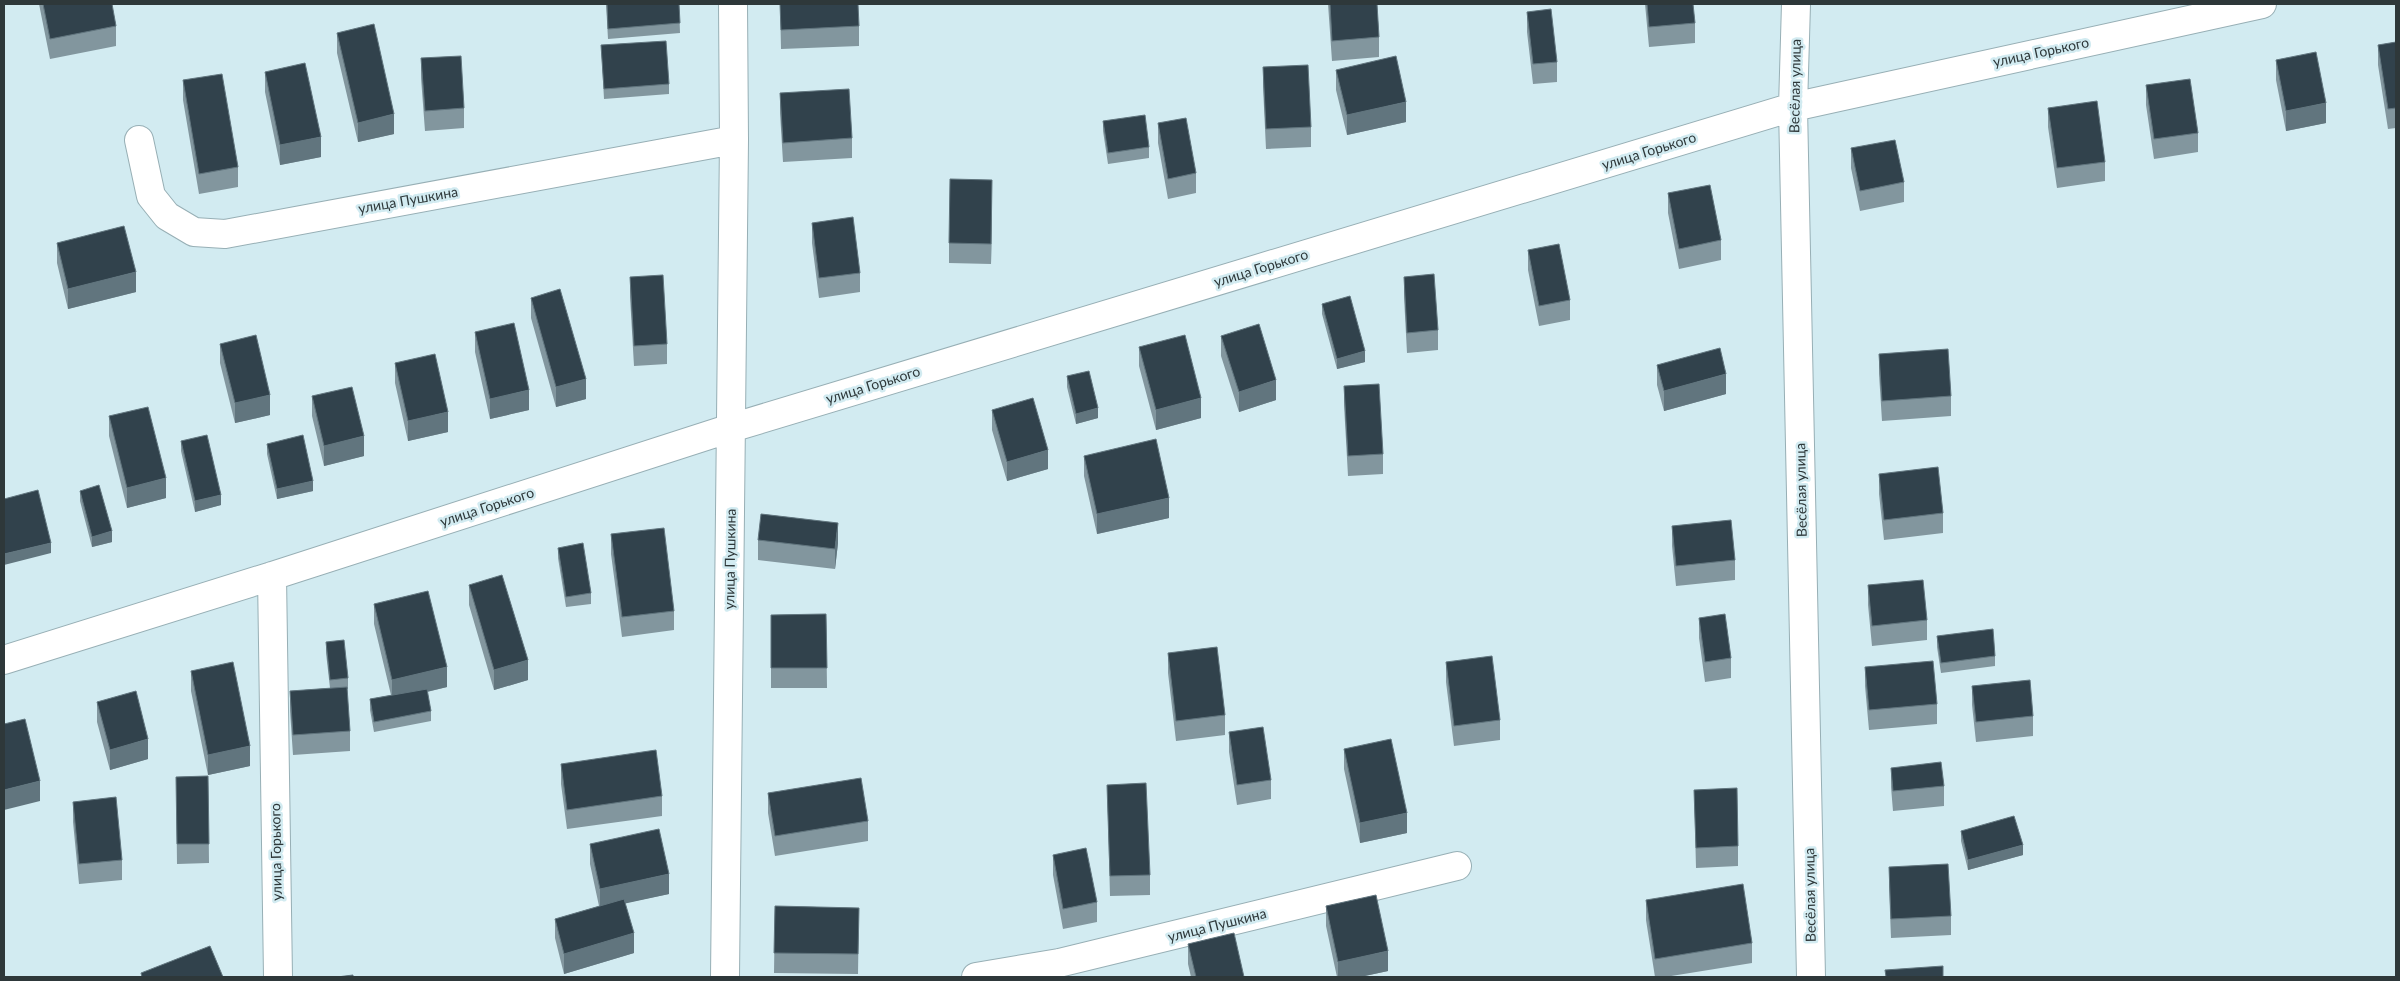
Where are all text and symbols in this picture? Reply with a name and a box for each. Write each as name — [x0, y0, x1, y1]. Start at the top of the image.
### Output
street label: улица Горького — [1991, 33, 2091, 70]
street label: Весёлая улица — [1785, 39, 1804, 133]
street label: улица Горького — [1600, 128, 1698, 173]
street label: улица Пушкина — [357, 182, 459, 217]
street label: улица Горького — [1212, 245, 1310, 290]
street label: улица Горького — [824, 362, 922, 407]
street label: Весёлая улица — [1791, 443, 1810, 537]
street label: улица Горького — [438, 483, 536, 530]
street label: улица Пушкина — [720, 508, 739, 610]
street label: улица Горького — [266, 803, 285, 901]
street label: Весёлая улица — [1800, 848, 1819, 942]
street label: улица Пушкина — [1166, 904, 1268, 945]

